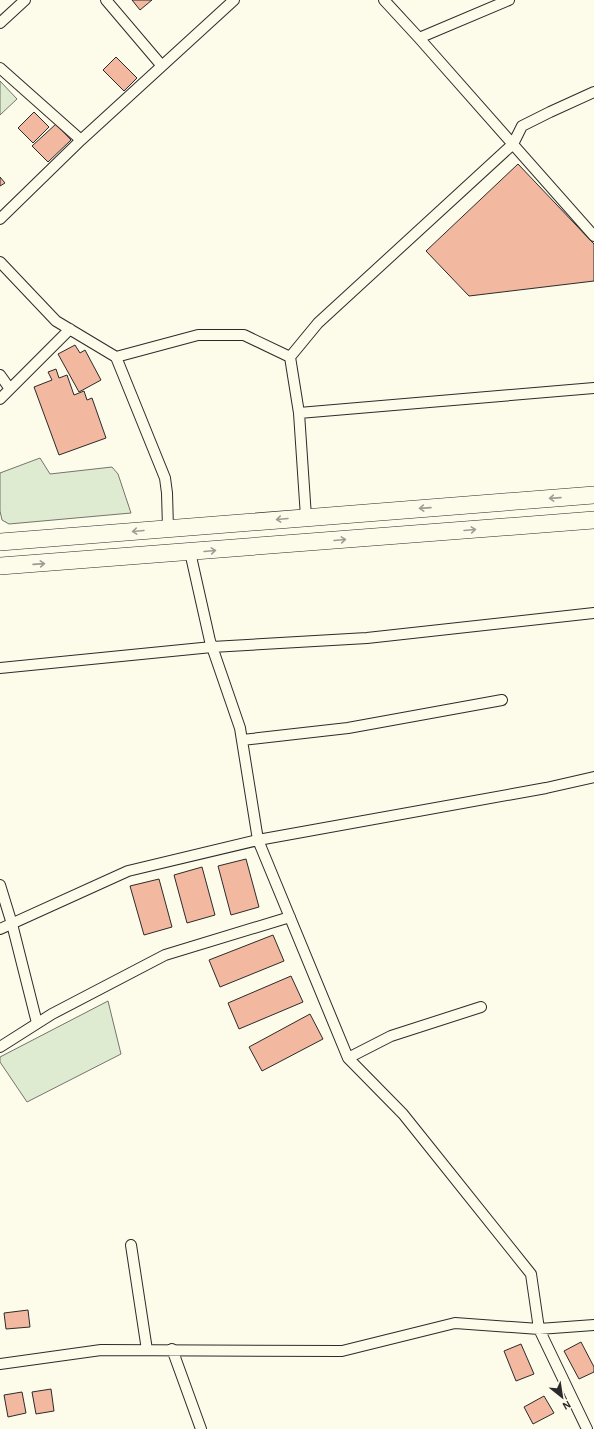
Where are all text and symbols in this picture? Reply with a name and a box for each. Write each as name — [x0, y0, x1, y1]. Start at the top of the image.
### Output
one-way arrow — [549, 494, 562, 501]
one-way arrow — [419, 504, 432, 511]
one-way arrow — [276, 515, 289, 523]
one-way arrow — [132, 527, 145, 534]
one-way arrow — [463, 527, 476, 534]
one-way arrow — [333, 537, 346, 544]
one-way arrow — [203, 547, 216, 554]
one-way arrow — [32, 560, 45, 567]
north arrow — [542, 1377, 582, 1417]
text: N — [561, 1399, 573, 1412]

